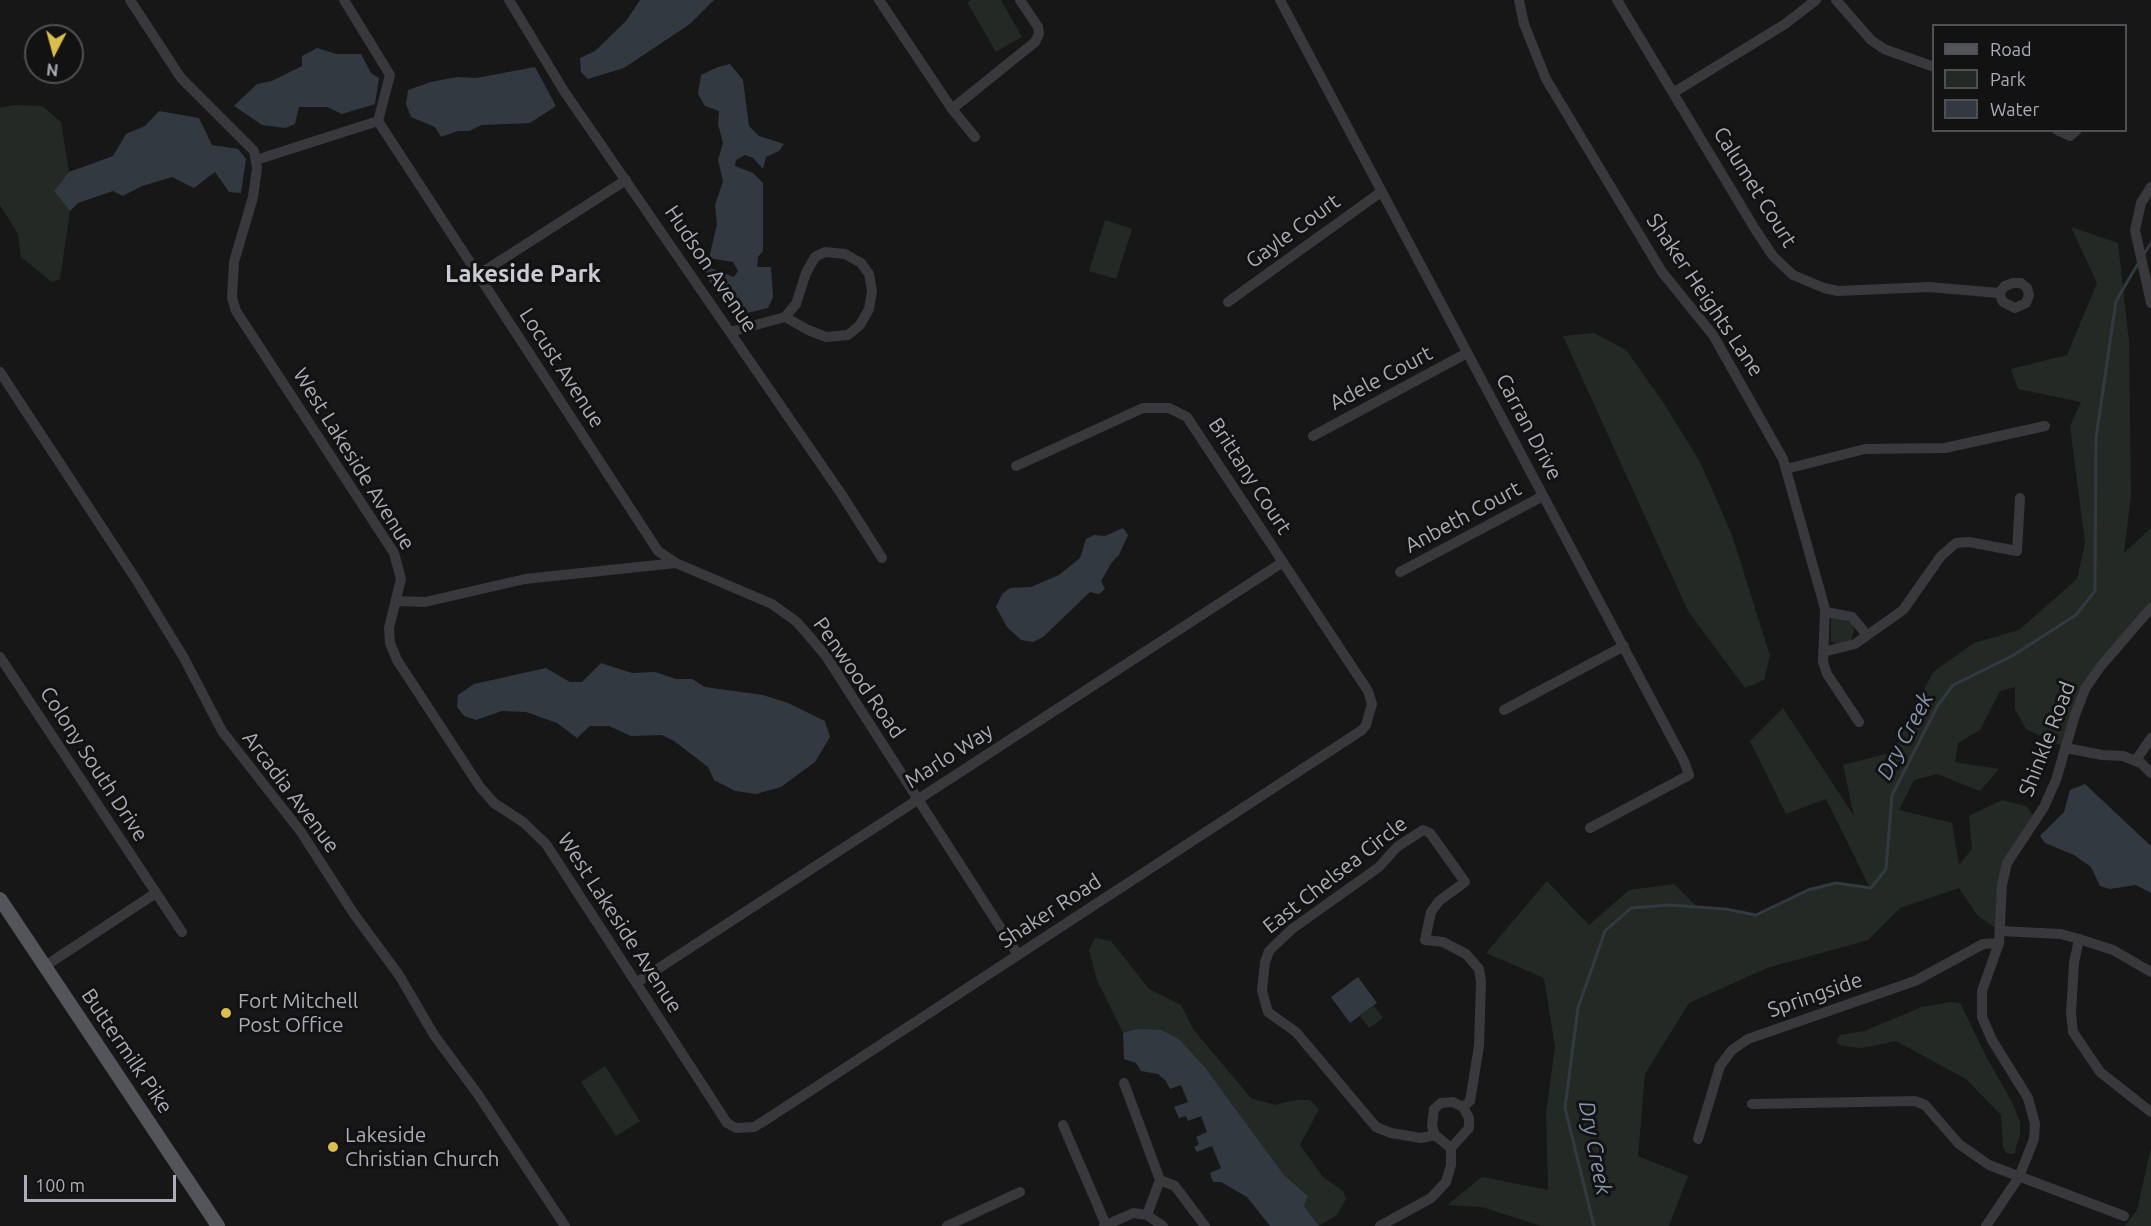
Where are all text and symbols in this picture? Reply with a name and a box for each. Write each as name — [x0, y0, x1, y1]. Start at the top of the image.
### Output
north arrow — [24, 24, 84, 84]
legend — [1932, 24, 2127, 132]
text: Road — [1990, 39, 2032, 59]
text: N — [45, 60, 59, 79]
text: Park — [1990, 69, 2026, 89]
text: Water — [1990, 99, 2039, 119]
street label: Calumet Court — [1708, 122, 1802, 252]
street label: Gayle Court — [1241, 188, 1345, 274]
street label: Hudson Avenue — [659, 201, 763, 337]
street label: Shaker Heights Lane — [1641, 209, 1769, 381]
district label: Lakeside Park — [445, 260, 601, 288]
street label: Locust Avenue — [514, 303, 610, 433]
street label: Adele Court — [1325, 340, 1437, 416]
street label: West Lakeside Avenue — [288, 363, 420, 555]
street label: Carran Drive — [1490, 370, 1568, 484]
street label: Brittany Court — [1203, 413, 1297, 539]
street label: Anbeth Court — [1401, 476, 1525, 558]
street label: Penwood Road — [808, 613, 910, 743]
street label: Shinkle Road — [2014, 678, 2080, 800]
street label: Colony South Drive — [35, 682, 153, 846]
water label: Dry Creek — [1871, 688, 1939, 784]
street label: Marlo Way — [900, 718, 998, 794]
street label: Arcadia Avenue — [237, 726, 345, 858]
street label: East Chelsea Circle — [1258, 811, 1412, 939]
street label: West Lakeside Avenue — [552, 828, 688, 1018]
street label: Shaker Road — [994, 869, 1106, 953]
street label: Springside — [1764, 967, 1866, 1023]
street label: Buttermilk Pike — [76, 984, 178, 1118]
place label: Fort Mitchell Post Office — [238, 988, 358, 1038]
marker: Fort Mitchell Post Office — [219, 1006, 233, 1020]
water label: Dry Creek — [1573, 1099, 1617, 1197]
place label: Lakeside Christian Church — [345, 1122, 500, 1172]
marker: Lakeside Christian Church — [326, 1140, 340, 1154]
scale bar — [27, 1163, 178, 1201]
text: 100 m — [35, 1175, 85, 1195]

